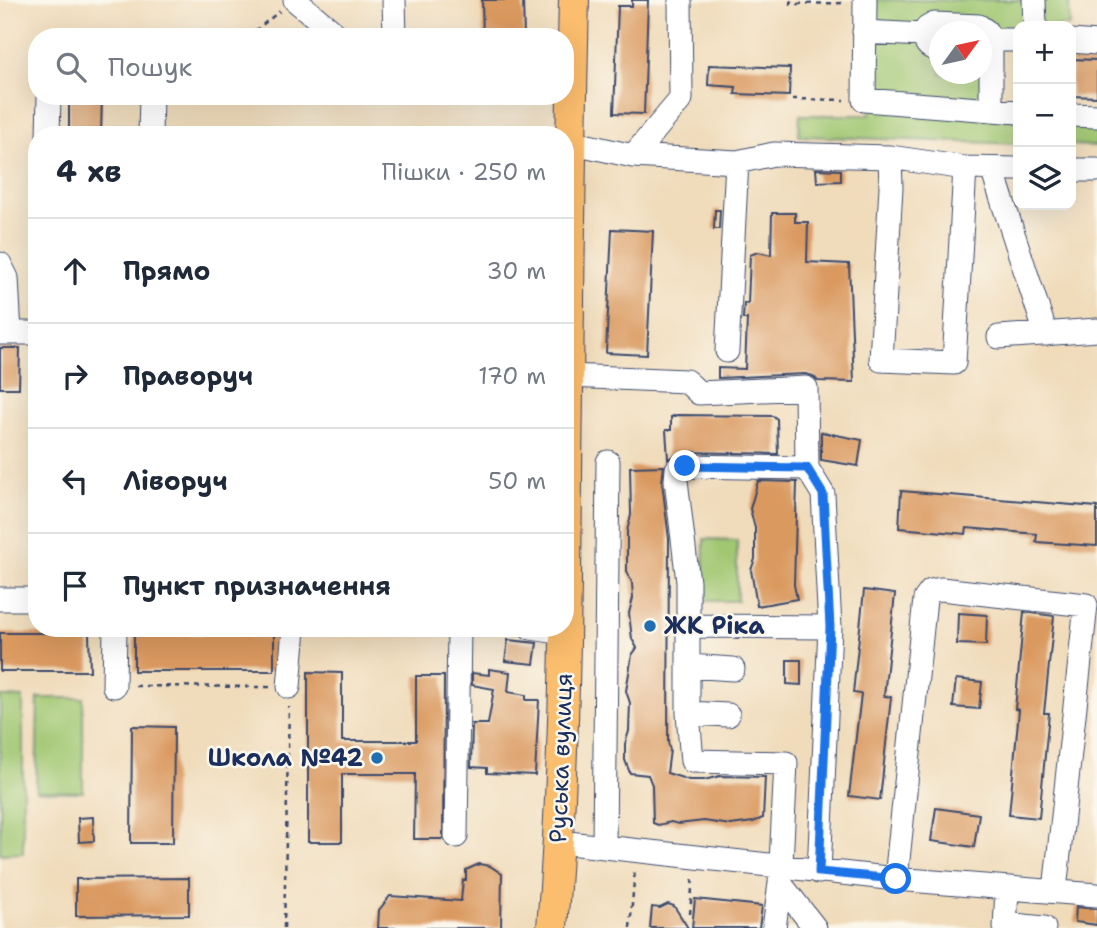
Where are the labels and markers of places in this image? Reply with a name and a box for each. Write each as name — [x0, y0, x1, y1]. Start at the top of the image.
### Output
place label: ЖК Ріка — [664, 610, 765, 642]
marker: ЖК Ріка — [642, 618, 658, 634]
place label: Школа №42 — [208, 742, 363, 774]
marker: Школа №42 — [369, 750, 385, 766]

